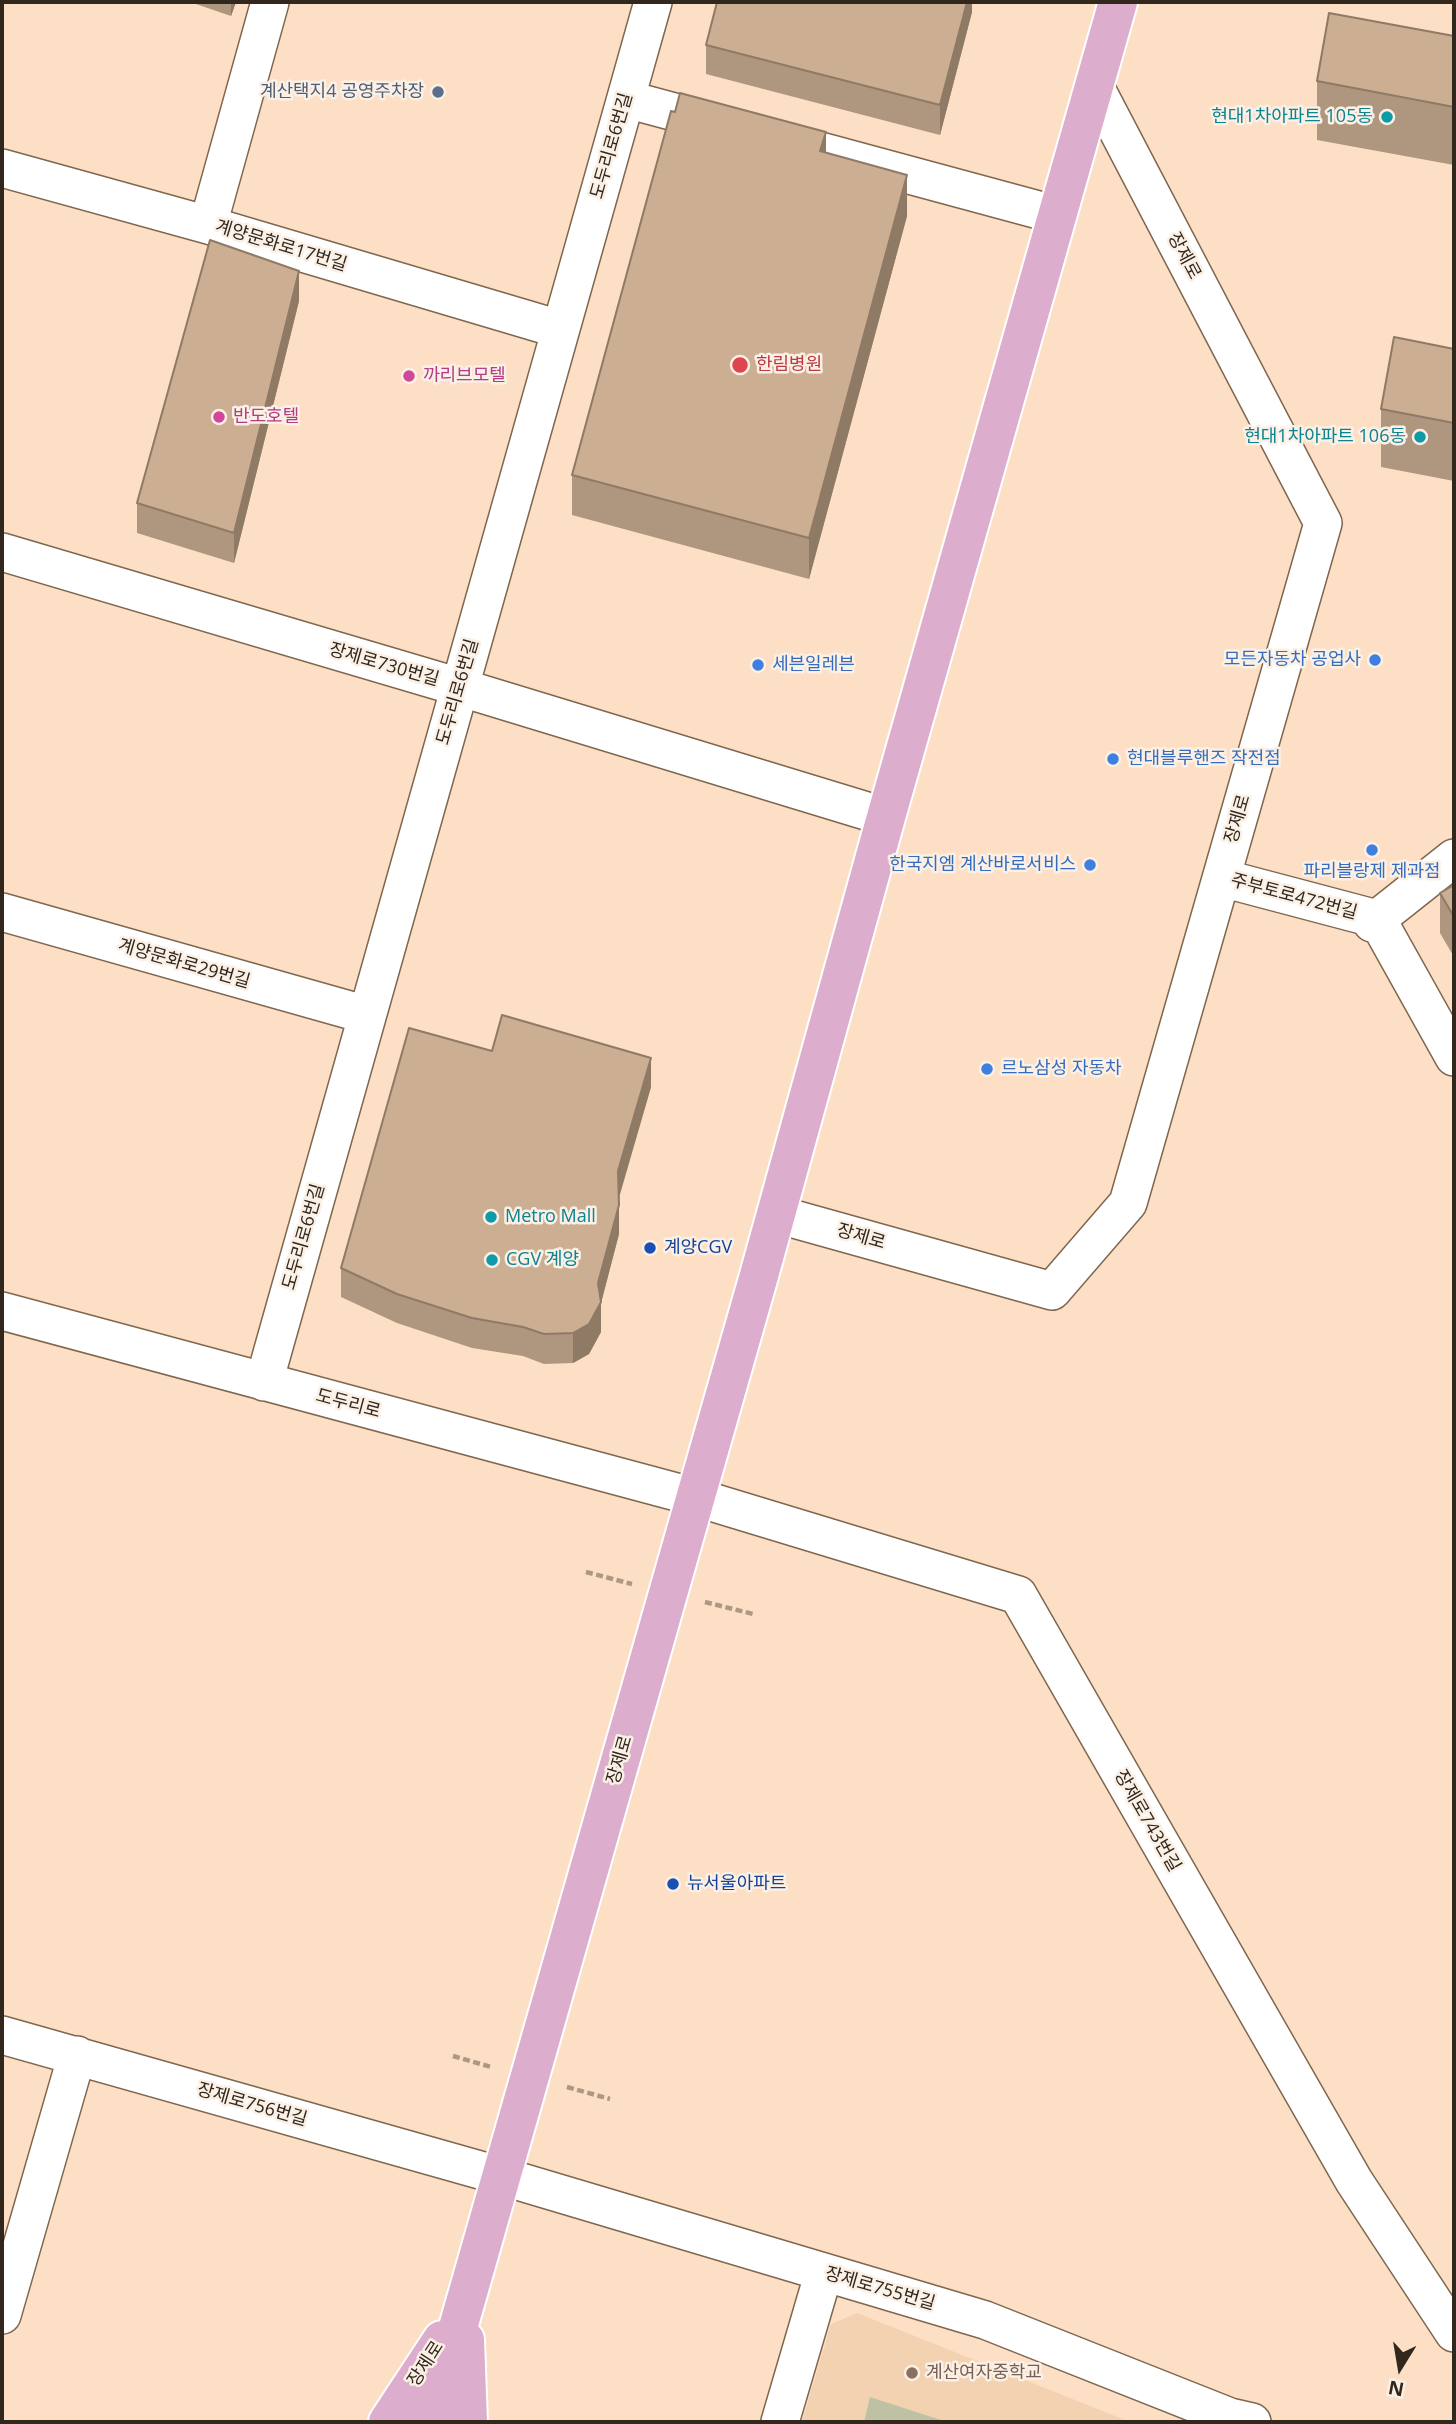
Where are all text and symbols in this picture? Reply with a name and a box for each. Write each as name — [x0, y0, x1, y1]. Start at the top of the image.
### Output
place label: 계산택지4 공영주차장 — [260, 81, 424, 103]
marker: 계산택지4 공영주차장 — [430, 84, 446, 100]
street label: 도두리로6번길 — [587, 90, 637, 202]
place label: 현대1차아파트 105동 — [1211, 106, 1373, 128]
marker: 현대1차아파트 105동 — [1379, 109, 1395, 125]
street label: 계양문화로17번길 — [213, 216, 349, 276]
street label: 장제로 — [1163, 229, 1205, 283]
place label: 한림병원 — [756, 354, 822, 376]
marker: 한림병원 — [730, 355, 750, 375]
place label: 까리브모텔 — [423, 365, 506, 387]
marker: 까리브모텔 — [401, 368, 417, 384]
place label: 반도호텔 — [233, 406, 299, 428]
marker: 반도호텔 — [211, 409, 227, 425]
place label: 현대1차아파트 106동 — [1244, 426, 1406, 448]
marker: 현대1차아파트 106동 — [1412, 429, 1428, 445]
street label: 도두리로6번길 — [433, 636, 483, 748]
street label: 장제로730번길 — [326, 639, 442, 691]
place label: 모든자동차 공업사 — [1224, 649, 1361, 671]
marker: 모든자동차 공업사 — [1367, 652, 1383, 668]
place label: 세븐일레븐 — [772, 654, 855, 676]
marker: 세븐일레븐 — [750, 657, 766, 673]
place label: 현대블루핸즈 작전점 — [1127, 748, 1281, 770]
marker: 현대블루핸즈 작전점 — [1105, 751, 1121, 767]
street label: 장제로 — [1221, 792, 1255, 846]
marker: 파리블랑제 제과점 — [1364, 842, 1380, 858]
place label: 한국지엠 계산바로서비스 — [889, 854, 1076, 876]
marker: 한국지엠 계산바로서비스 — [1082, 857, 1098, 873]
place label: 파리블랑제 제과점 — [1303, 861, 1441, 883]
street label: 주부토로472번길 — [1228, 870, 1360, 924]
street label: 계양문화로29번길 — [115, 935, 253, 993]
place label: 르노삼성 자동차 — [1001, 1058, 1122, 1080]
marker: 르노삼성 자동차 — [979, 1061, 995, 1077]
street label: 도두리로6번길 — [279, 1181, 329, 1293]
place label: Metro Mall — [505, 1206, 596, 1228]
marker: Metro Mall — [483, 1209, 499, 1225]
street label: 장제로 — [834, 1220, 888, 1254]
place label: 계양CGV — [664, 1237, 732, 1259]
marker: 계양CGV — [642, 1240, 658, 1256]
place label: CGV 계양 — [506, 1249, 579, 1271]
marker: CGV 계양 — [484, 1252, 500, 1268]
street label: 도두리로 — [313, 1385, 383, 1423]
street label: 장제로 — [603, 1733, 637, 1787]
street label: 장제로743번길 — [1109, 1766, 1185, 1876]
place label: 뉴서울아파트 — [687, 1873, 786, 1895]
marker: 뉴서울아파트 — [665, 1876, 681, 1892]
street label: 장제로756번길 — [194, 2079, 310, 2131]
street label: 장제로755번길 — [822, 2263, 938, 2315]
north arrow — [1365, 2333, 1435, 2403]
street label: 장제로 — [403, 2337, 449, 2391]
place label: 계산여자중학교 — [926, 2362, 1042, 2384]
marker: 계산여자중학교 — [904, 2365, 920, 2381]
text: N — [1386, 2374, 1406, 2403]

